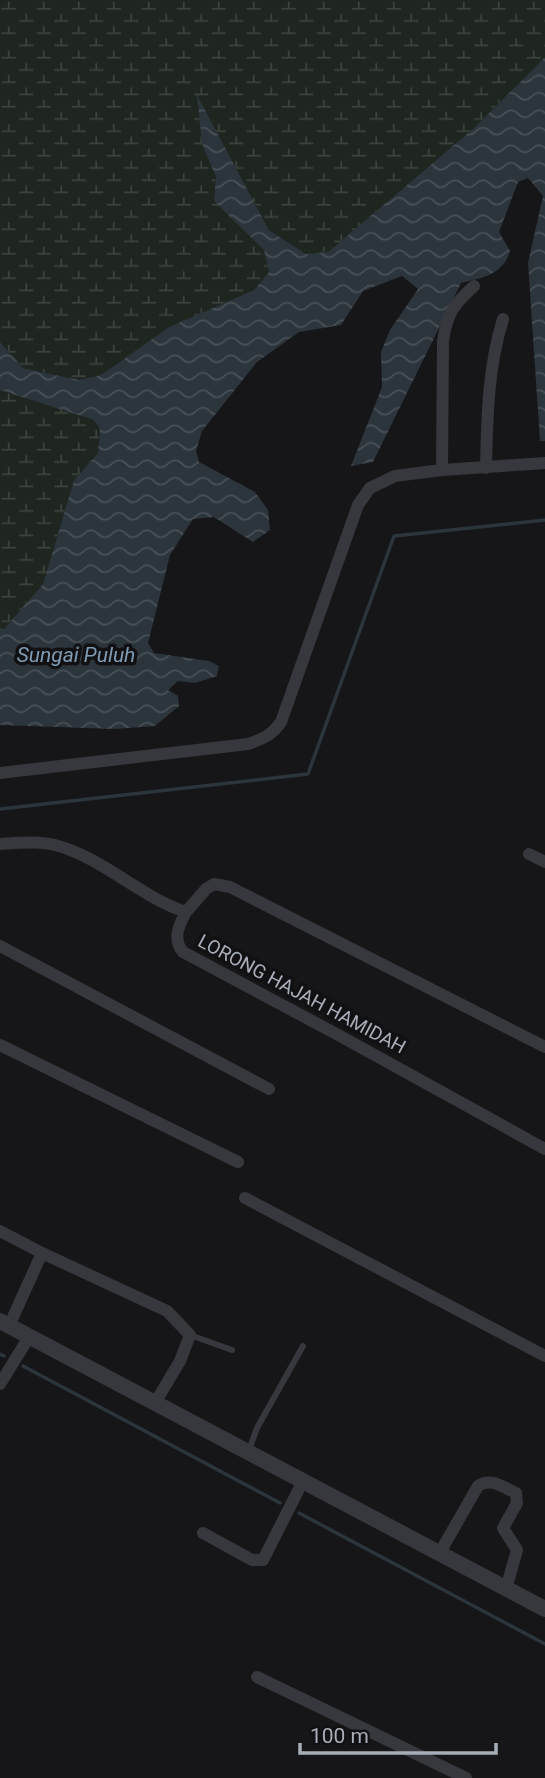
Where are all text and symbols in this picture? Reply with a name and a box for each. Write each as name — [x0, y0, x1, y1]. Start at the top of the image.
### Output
water label: Sungai Puluh — [17, 643, 135, 667]
street label: LORONG HAJAH HAMIDAH — [194, 929, 410, 1059]
scale bar — [300, 1712, 496, 1756]
text: 100 m — [310, 1724, 369, 1748]

